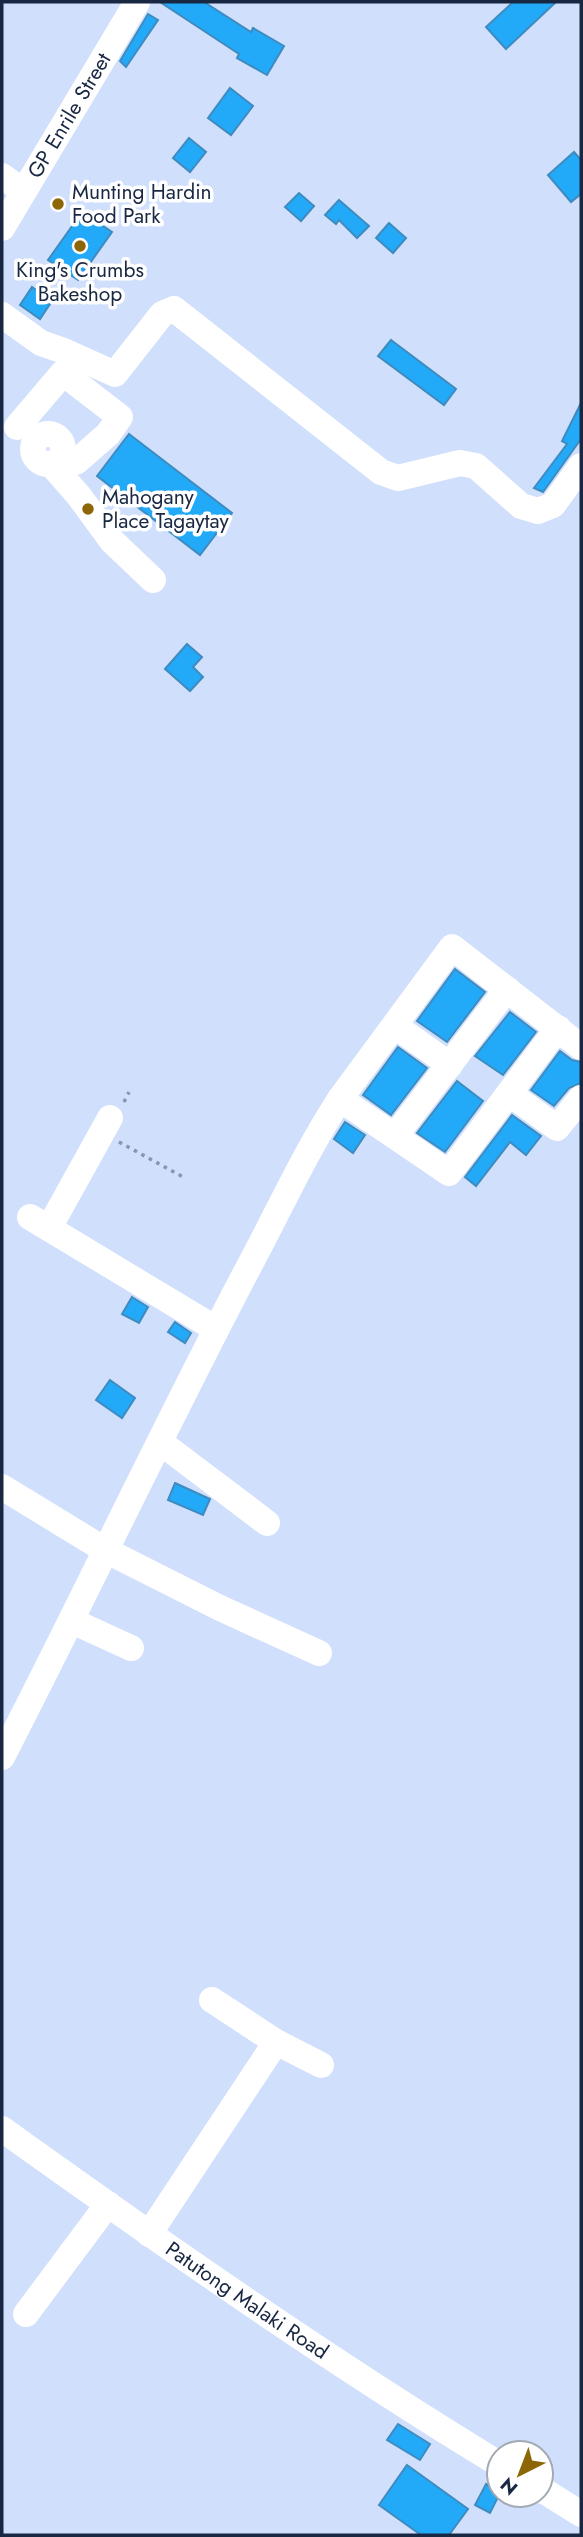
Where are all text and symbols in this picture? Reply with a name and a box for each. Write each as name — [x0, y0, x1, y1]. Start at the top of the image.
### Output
street label: GP Enrile Street — [20, 47, 118, 184]
place label: Munting Hardin Food Park — [72, 177, 212, 231]
marker: Munting Hardin Food Park — [50, 196, 66, 212]
marker: King's Crumbs Bakeshop — [72, 238, 88, 254]
place label: King's Crumbs Bakeshop — [16, 255, 144, 309]
place label: Mahogany Place Tagaytay — [102, 482, 230, 536]
marker: Mahogany Place Tagaytay — [80, 501, 96, 517]
street label: Patutong Malaki Road — [159, 2234, 334, 2367]
north arrow — [485, 2439, 555, 2509]
text: N — [494, 2471, 524, 2501]

